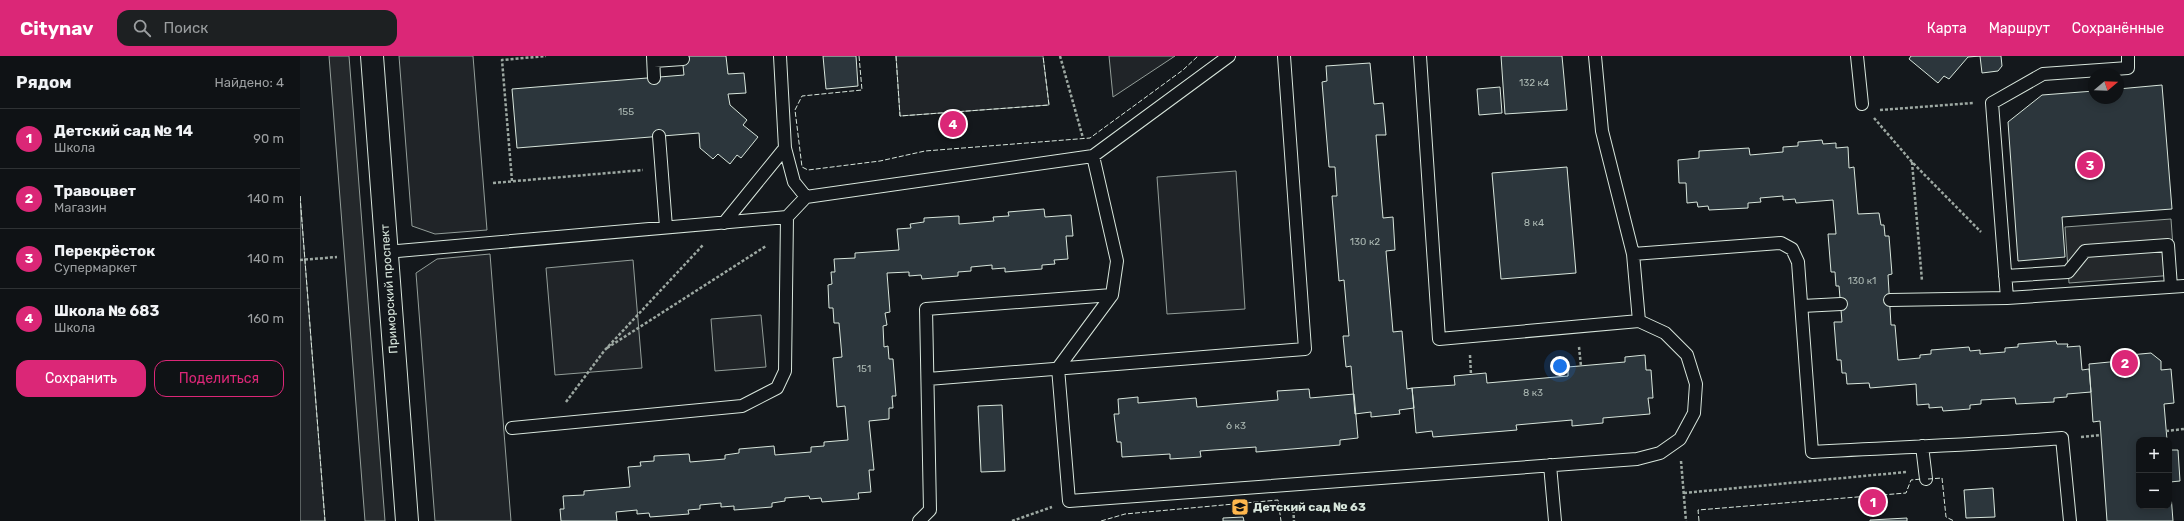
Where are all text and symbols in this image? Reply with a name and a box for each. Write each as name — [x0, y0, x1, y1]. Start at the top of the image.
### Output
search box — [117, 10, 397, 46]
text: Citynav — [20, 17, 93, 40]
icon: search — [131, 17, 153, 39]
text: Поиск — [163, 19, 208, 37]
text: Карта — [1927, 20, 1967, 37]
text: Маршрут — [1989, 20, 2050, 37]
text: Сохранённые — [2072, 20, 2164, 37]
north arrow — [2088, 68, 2124, 104]
text: Рядом — [16, 72, 72, 92]
text: Найдено: 4 — [215, 75, 284, 90]
house number: 132 к4 — [1519, 77, 1549, 89]
house number: 155 — [618, 106, 634, 118]
pin: 4 — [940, 109, 966, 139]
text: Детский сад № 14 — [54, 122, 193, 140]
text: 1 — [26, 131, 32, 146]
text: 90 m — [253, 131, 284, 146]
text: Школа — [54, 140, 95, 155]
pin: 3 — [2077, 150, 2103, 180]
text: Травоцвет — [54, 182, 136, 200]
text: 2 — [25, 191, 33, 206]
text: 140 m — [247, 191, 284, 206]
text: Магазин — [54, 200, 107, 215]
house number: 8 к4 — [1524, 217, 1544, 229]
street label: Приморский проспект — [377, 224, 401, 354]
house number: 130 к2 — [1350, 236, 1380, 248]
text: Перекрёсток — [54, 242, 155, 260]
text: 3 — [25, 251, 33, 266]
text: 140 m — [247, 251, 284, 266]
text: Супермаркет — [54, 260, 137, 275]
house number: 130 к1 — [1848, 275, 1876, 287]
text: Школа № 683 — [54, 302, 159, 320]
text: 4 — [25, 311, 33, 326]
text: 160 m — [248, 311, 284, 326]
text: Школа — [54, 320, 95, 335]
pin: 2 — [2112, 348, 2138, 378]
your location — [1550, 356, 1570, 376]
button: Сохранить — [16, 360, 146, 397]
button: Поделиться — [154, 360, 284, 397]
house number: 151 — [857, 363, 871, 375]
house number: 8 к3 — [1523, 387, 1543, 399]
house number: 6 к3 — [1226, 420, 1246, 432]
map controls — [2136, 437, 2172, 509]
button: + — [2136, 437, 2172, 473]
button: − — [2136, 473, 2172, 509]
pin: 1 — [1860, 487, 1886, 517]
school or university icon: Детский сад № 63 — [1230, 497, 1250, 517]
place label: Детский сад № 63 — [1253, 500, 1366, 514]

